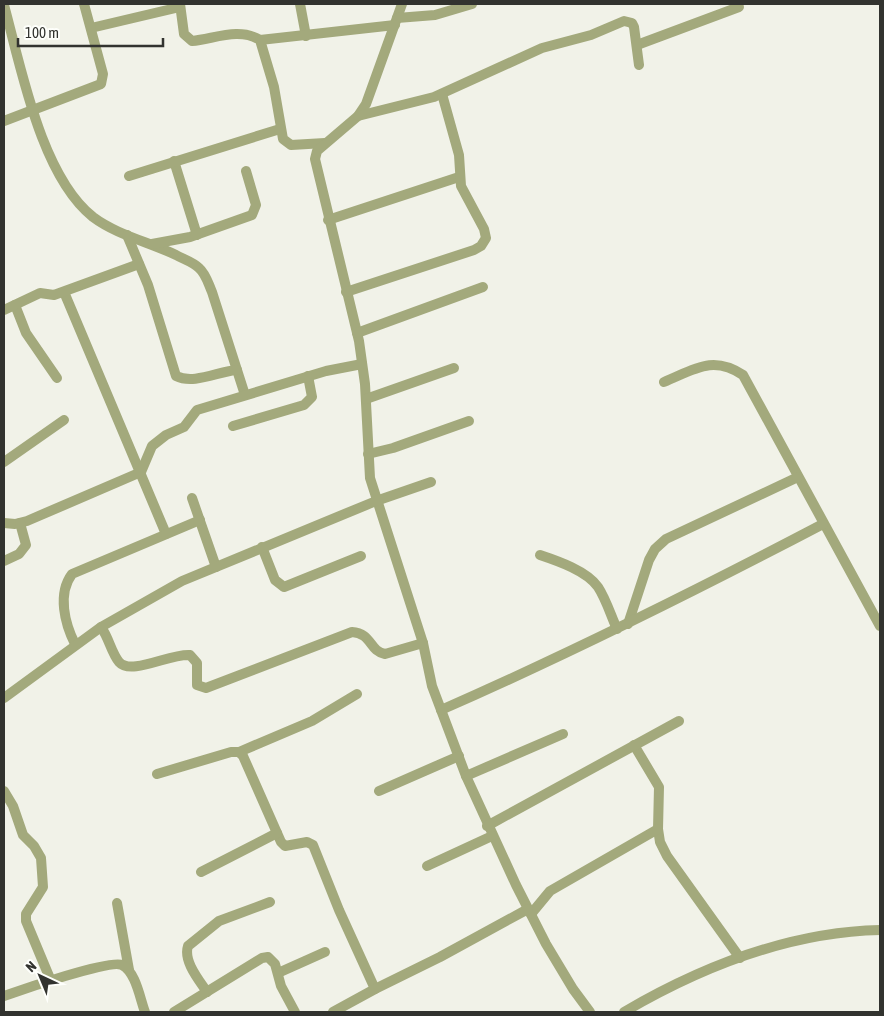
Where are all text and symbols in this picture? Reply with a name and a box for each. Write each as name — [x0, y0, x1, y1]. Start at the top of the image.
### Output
scale bar — [18, 15, 162, 47]
text: 100 m — [25, 24, 59, 41]
north arrow — [15, 951, 65, 1001]
text: N — [22, 958, 39, 975]

